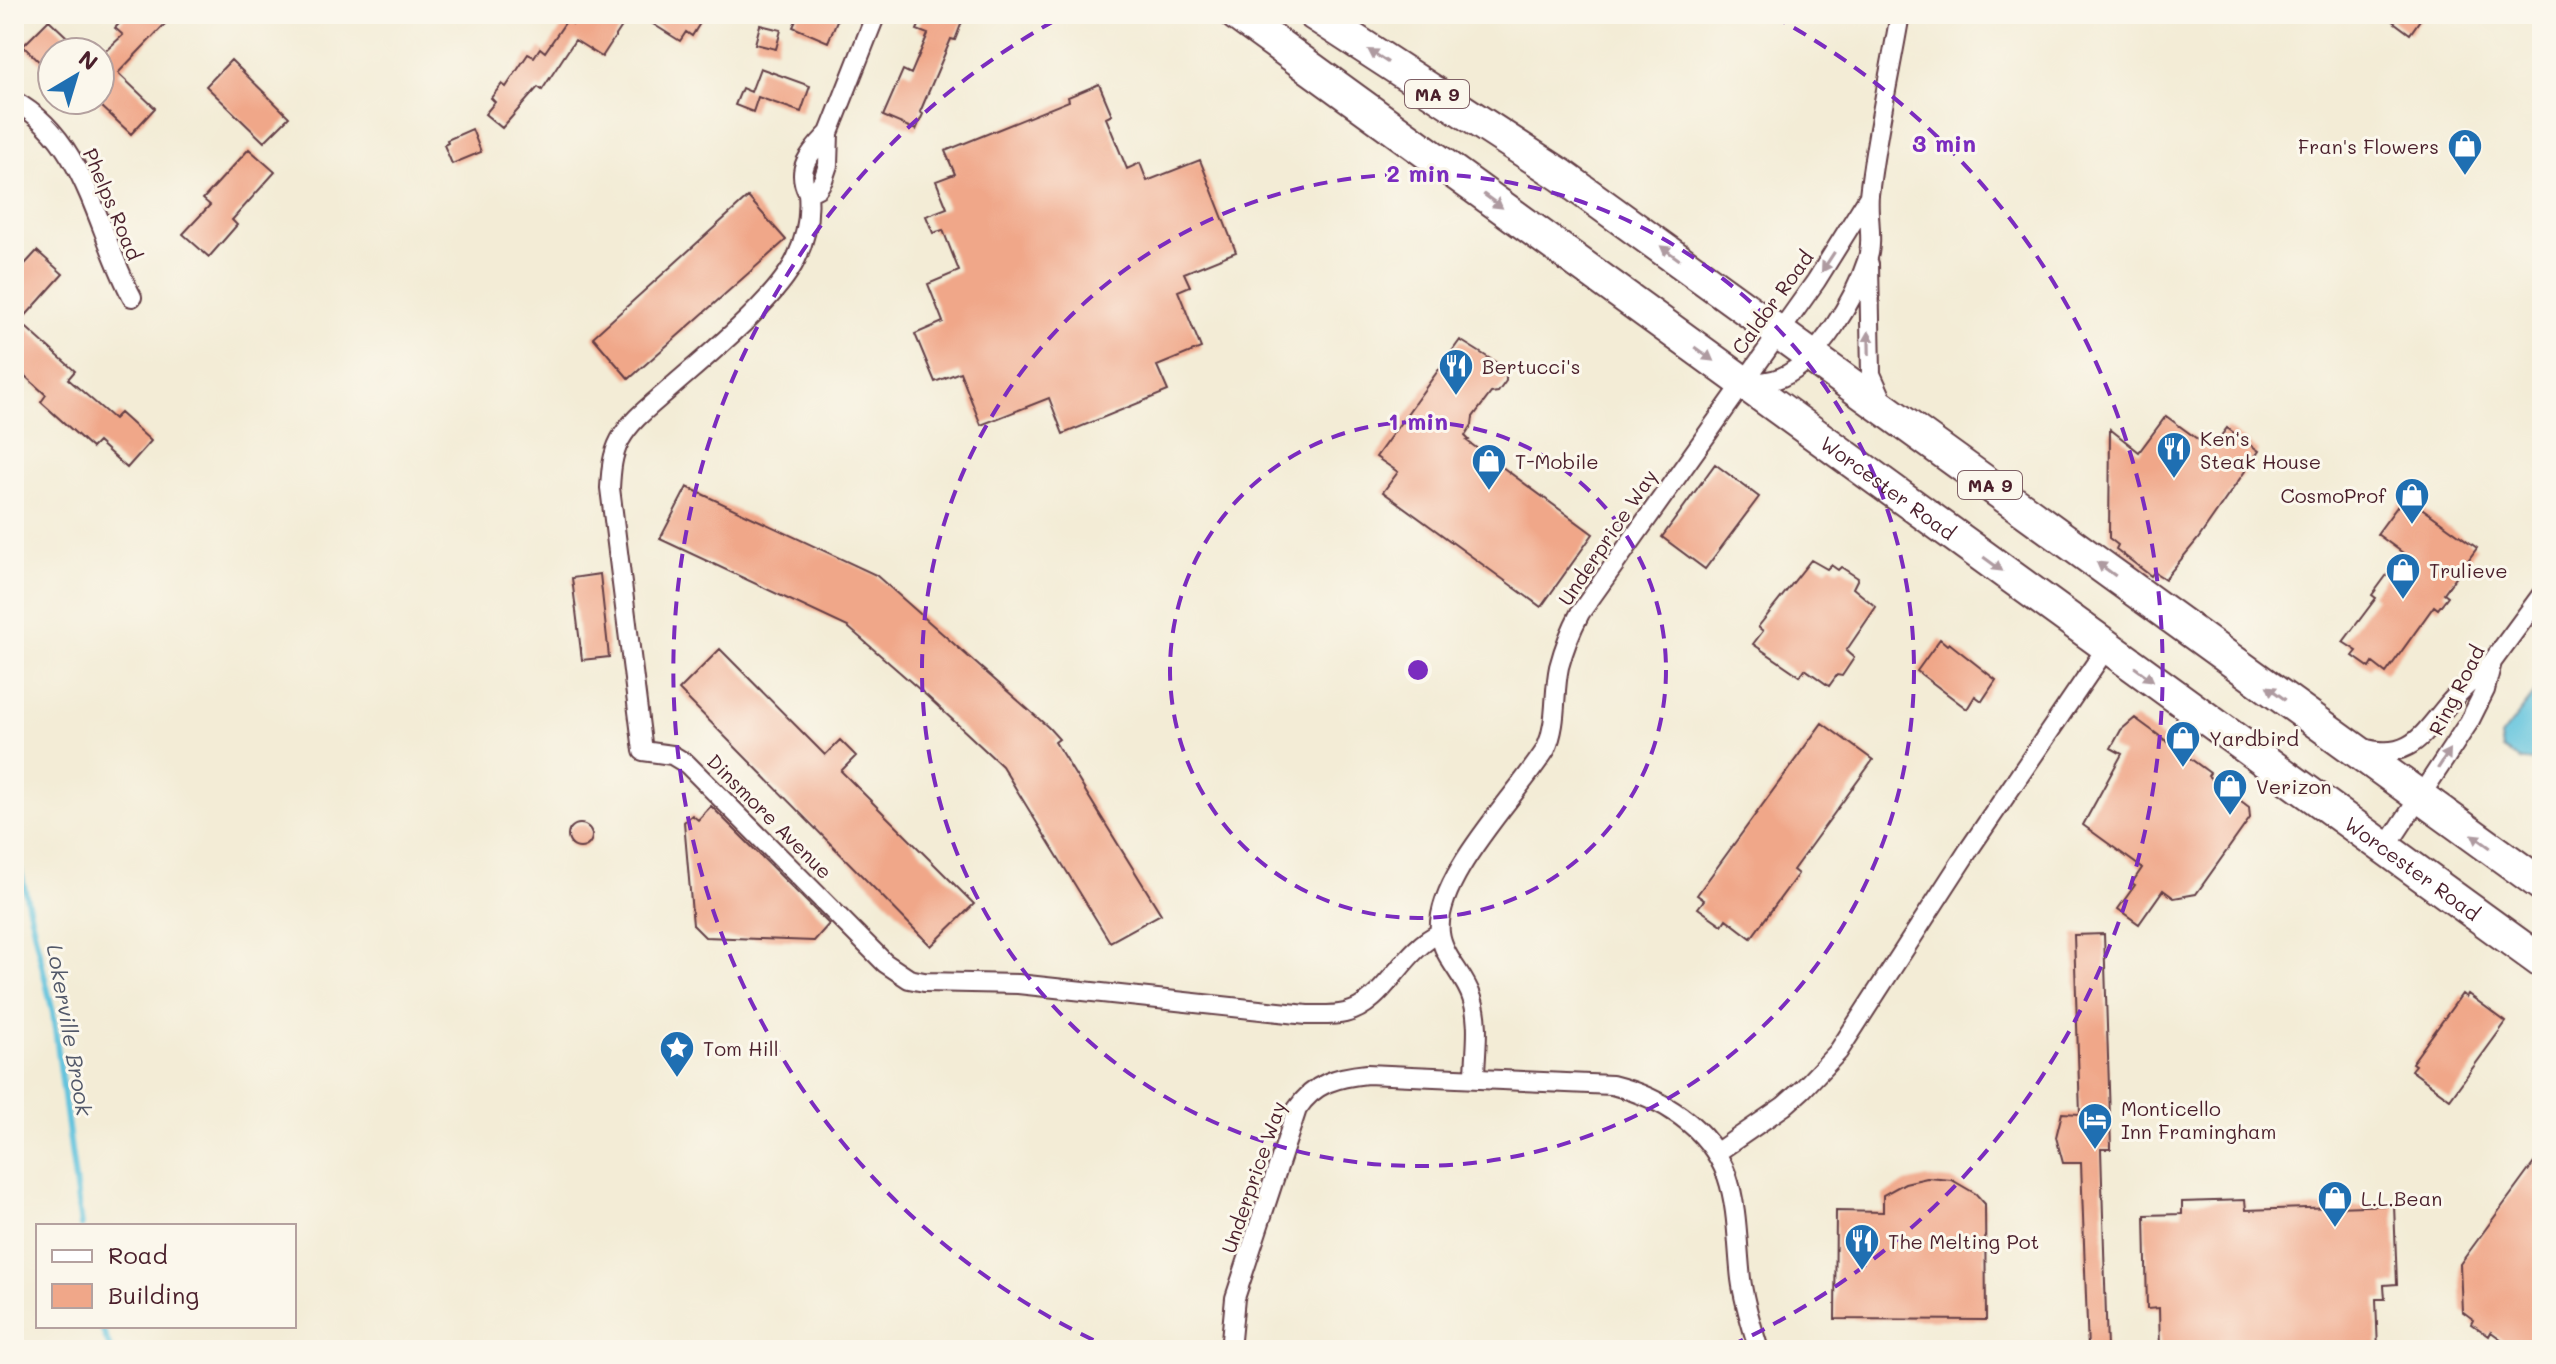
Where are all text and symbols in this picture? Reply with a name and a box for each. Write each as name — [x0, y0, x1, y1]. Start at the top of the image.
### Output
north arrow — [36, 36, 116, 116]
text: N — [73, 43, 104, 76]
one-way arrow — [1367, 49, 1389, 64]
road number: MA 9 — [1405, 80, 1469, 108]
text: 3 min — [1912, 127, 1976, 158]
shop icon: Fran's Flowers — [2446, 127, 2484, 177]
place label: Fran's Flowers — [2298, 133, 2439, 159]
street label: Phelps Road — [78, 144, 148, 264]
text: 2 min — [1387, 157, 1450, 188]
one-way arrow — [1483, 193, 1504, 208]
one-way arrow — [1659, 245, 1681, 261]
street label: Caldor Road — [1725, 245, 1819, 359]
one-way arrow — [1821, 252, 1836, 273]
one-way arrow — [1863, 330, 1876, 355]
one-way arrow — [1693, 346, 1715, 362]
restaurant icon: Bertucci's — [1437, 347, 1475, 397]
place label: Bertucci's — [1482, 353, 1580, 379]
text: 1 min — [1388, 405, 1448, 436]
place label: Ken's Steak House — [2200, 425, 2321, 474]
street label: Worcester Road — [1816, 430, 1961, 545]
restaurant icon: Ken's Steak House — [2155, 430, 2193, 480]
shop icon: T-Mobile — [1470, 442, 1508, 492]
place label: T-Mobile — [1515, 448, 1599, 474]
street label: Underprice Way — [1552, 464, 1662, 610]
road number: MA 9 — [1958, 471, 2022, 499]
shop icon: CosmoProf — [2393, 476, 2431, 526]
place label: CosmoProf — [2280, 482, 2387, 508]
shop icon: Trulieve — [2384, 551, 2422, 601]
one-way arrow — [1982, 556, 2003, 571]
place label: Trulieve — [2429, 557, 2508, 583]
one-way arrow — [2095, 562, 2116, 577]
street label: Ring Road — [2422, 641, 2490, 739]
centre of rings — [1404, 656, 1432, 684]
one-way arrow — [2133, 666, 2155, 682]
one-way arrow — [2266, 686, 2287, 702]
shop icon: Yardbird — [2164, 719, 2202, 769]
place label: Yardbird — [2209, 725, 2299, 751]
street label: Dinsmore Avenue — [702, 748, 838, 884]
one-way arrow — [2437, 749, 2452, 770]
shop icon: Verizon — [2211, 767, 2249, 817]
place label: Verizon — [2256, 773, 2331, 799]
street label: Worcester Road — [2340, 810, 2485, 926]
one-way arrow — [2470, 833, 2492, 849]
water label: Lokerville Brook — [41, 942, 100, 1119]
place icon: Tom Hill — [658, 1029, 696, 1079]
place label: Tom Hill — [703, 1035, 779, 1061]
place label: Monticello Inn Framingham — [2121, 1095, 2276, 1144]
street label: Underprice Way — [1215, 1098, 1291, 1256]
hotel icon: Monticello Inn Framingham — [2076, 1101, 2114, 1151]
shop icon: L.L.Bean — [2316, 1179, 2354, 1229]
place label: L.L.Bean — [2361, 1185, 2442, 1211]
restaurant icon: The Melting Pot — [1843, 1222, 1881, 1272]
legend — [36, 1224, 296, 1328]
place label: The Melting Pot — [1888, 1228, 2039, 1254]
text: Road — [108, 1239, 168, 1270]
text: Building — [108, 1279, 199, 1310]

